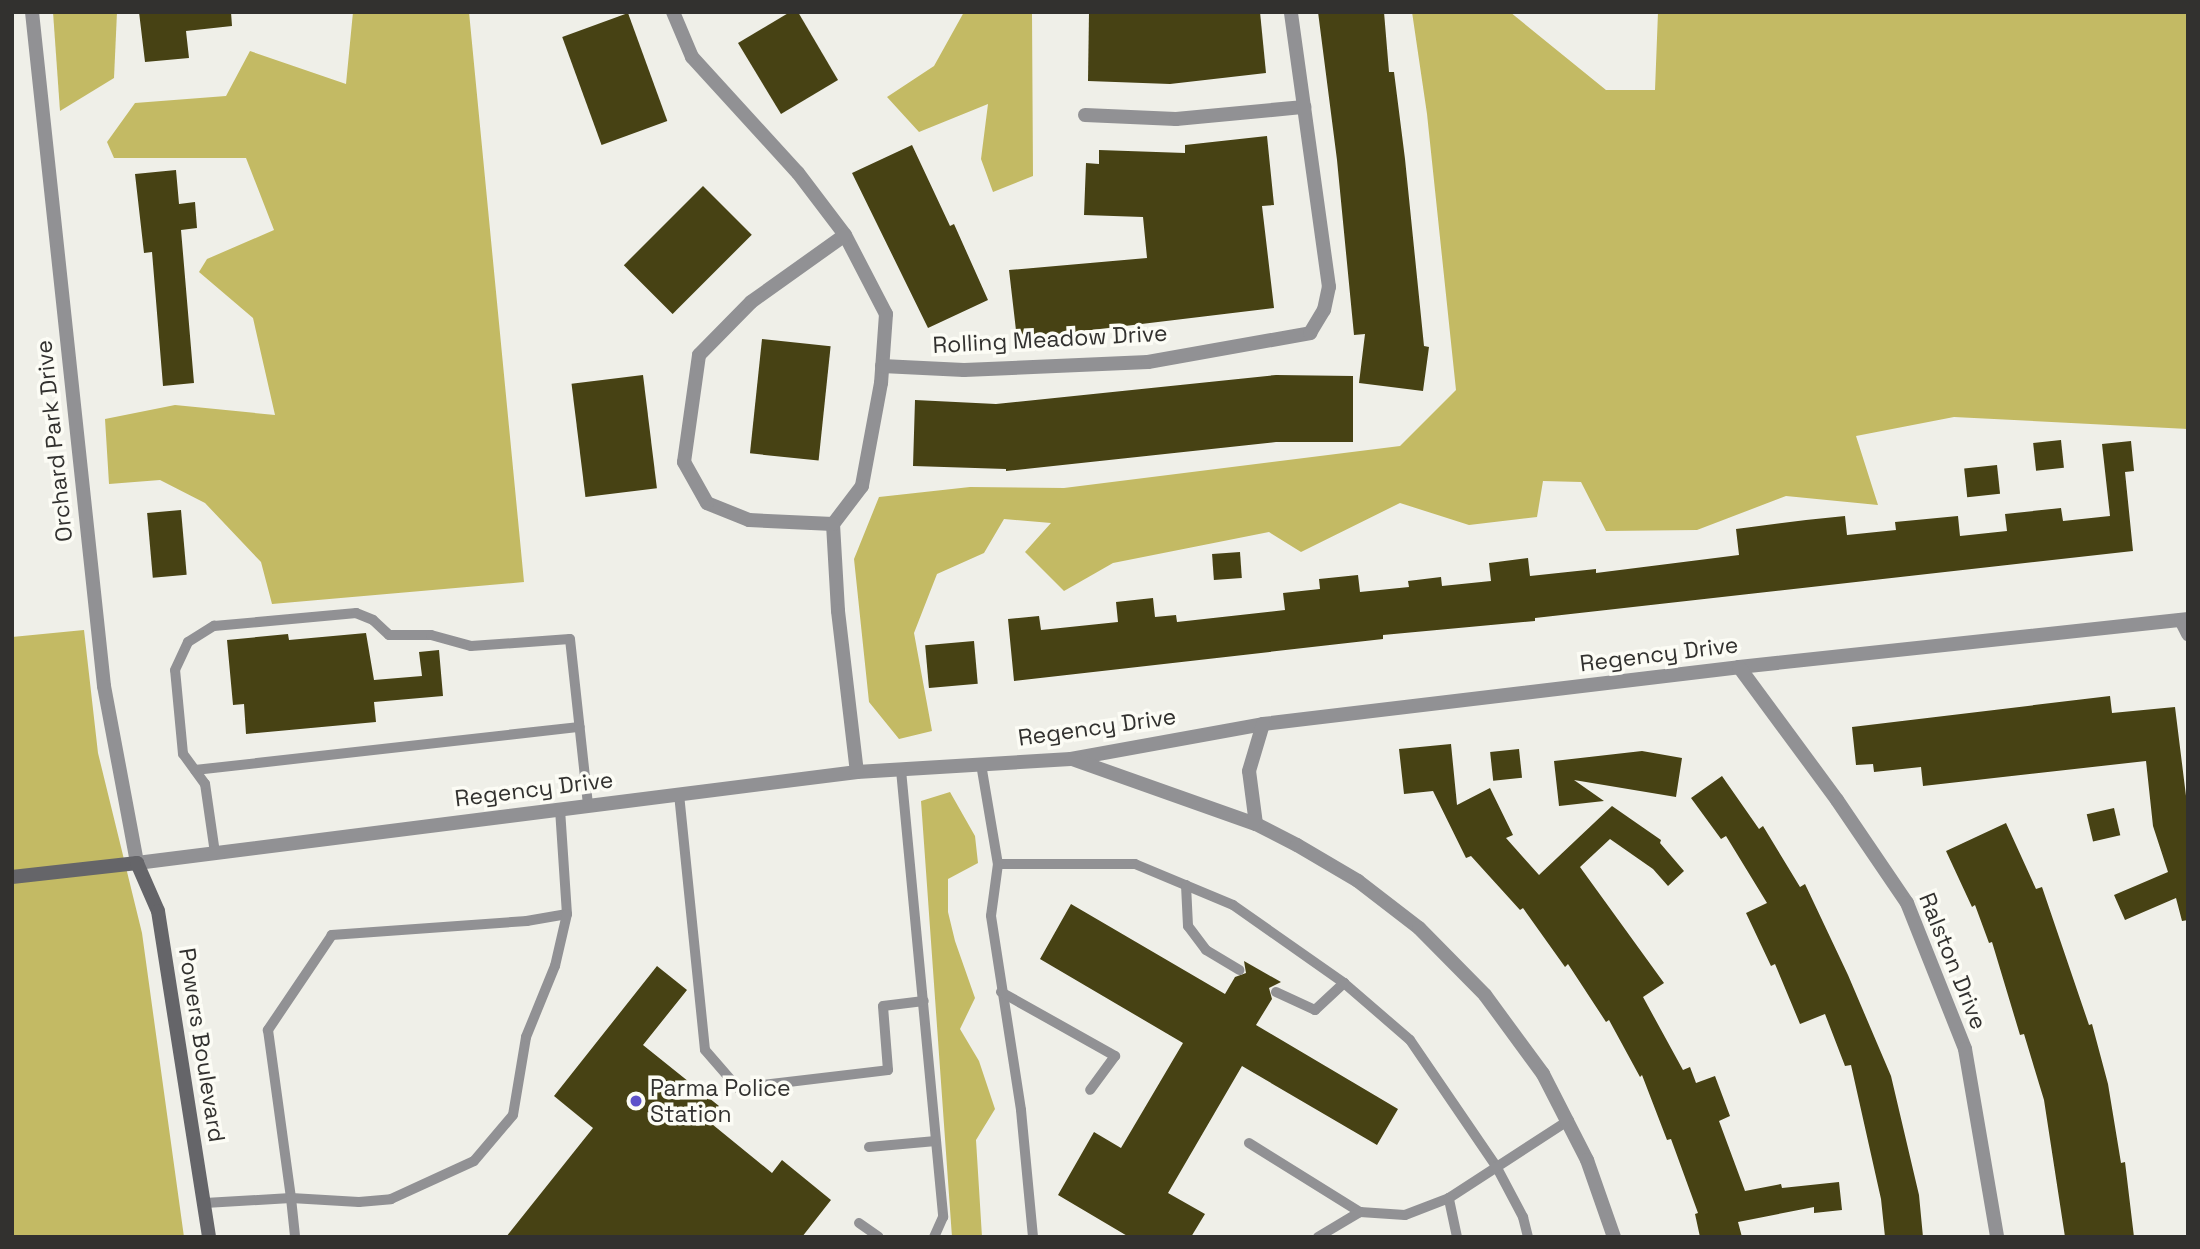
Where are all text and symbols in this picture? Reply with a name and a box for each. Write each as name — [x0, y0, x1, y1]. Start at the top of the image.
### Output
street label: Rolling Meadow Drive — [932, 319, 1168, 359]
street label: Orchard Park Drive — [30, 339, 78, 543]
street label: Regency Drive — [1578, 631, 1740, 677]
street label: Regency Drive — [1016, 702, 1178, 752]
street label: Regency Drive — [453, 766, 615, 812]
street label: Ralston Drive — [1913, 889, 1993, 1033]
street label: Powers Boulevard — [173, 946, 231, 1144]
place label: Parma Police Station — [650, 1074, 791, 1128]
marker: Parma Police Station — [628, 1093, 644, 1109]

